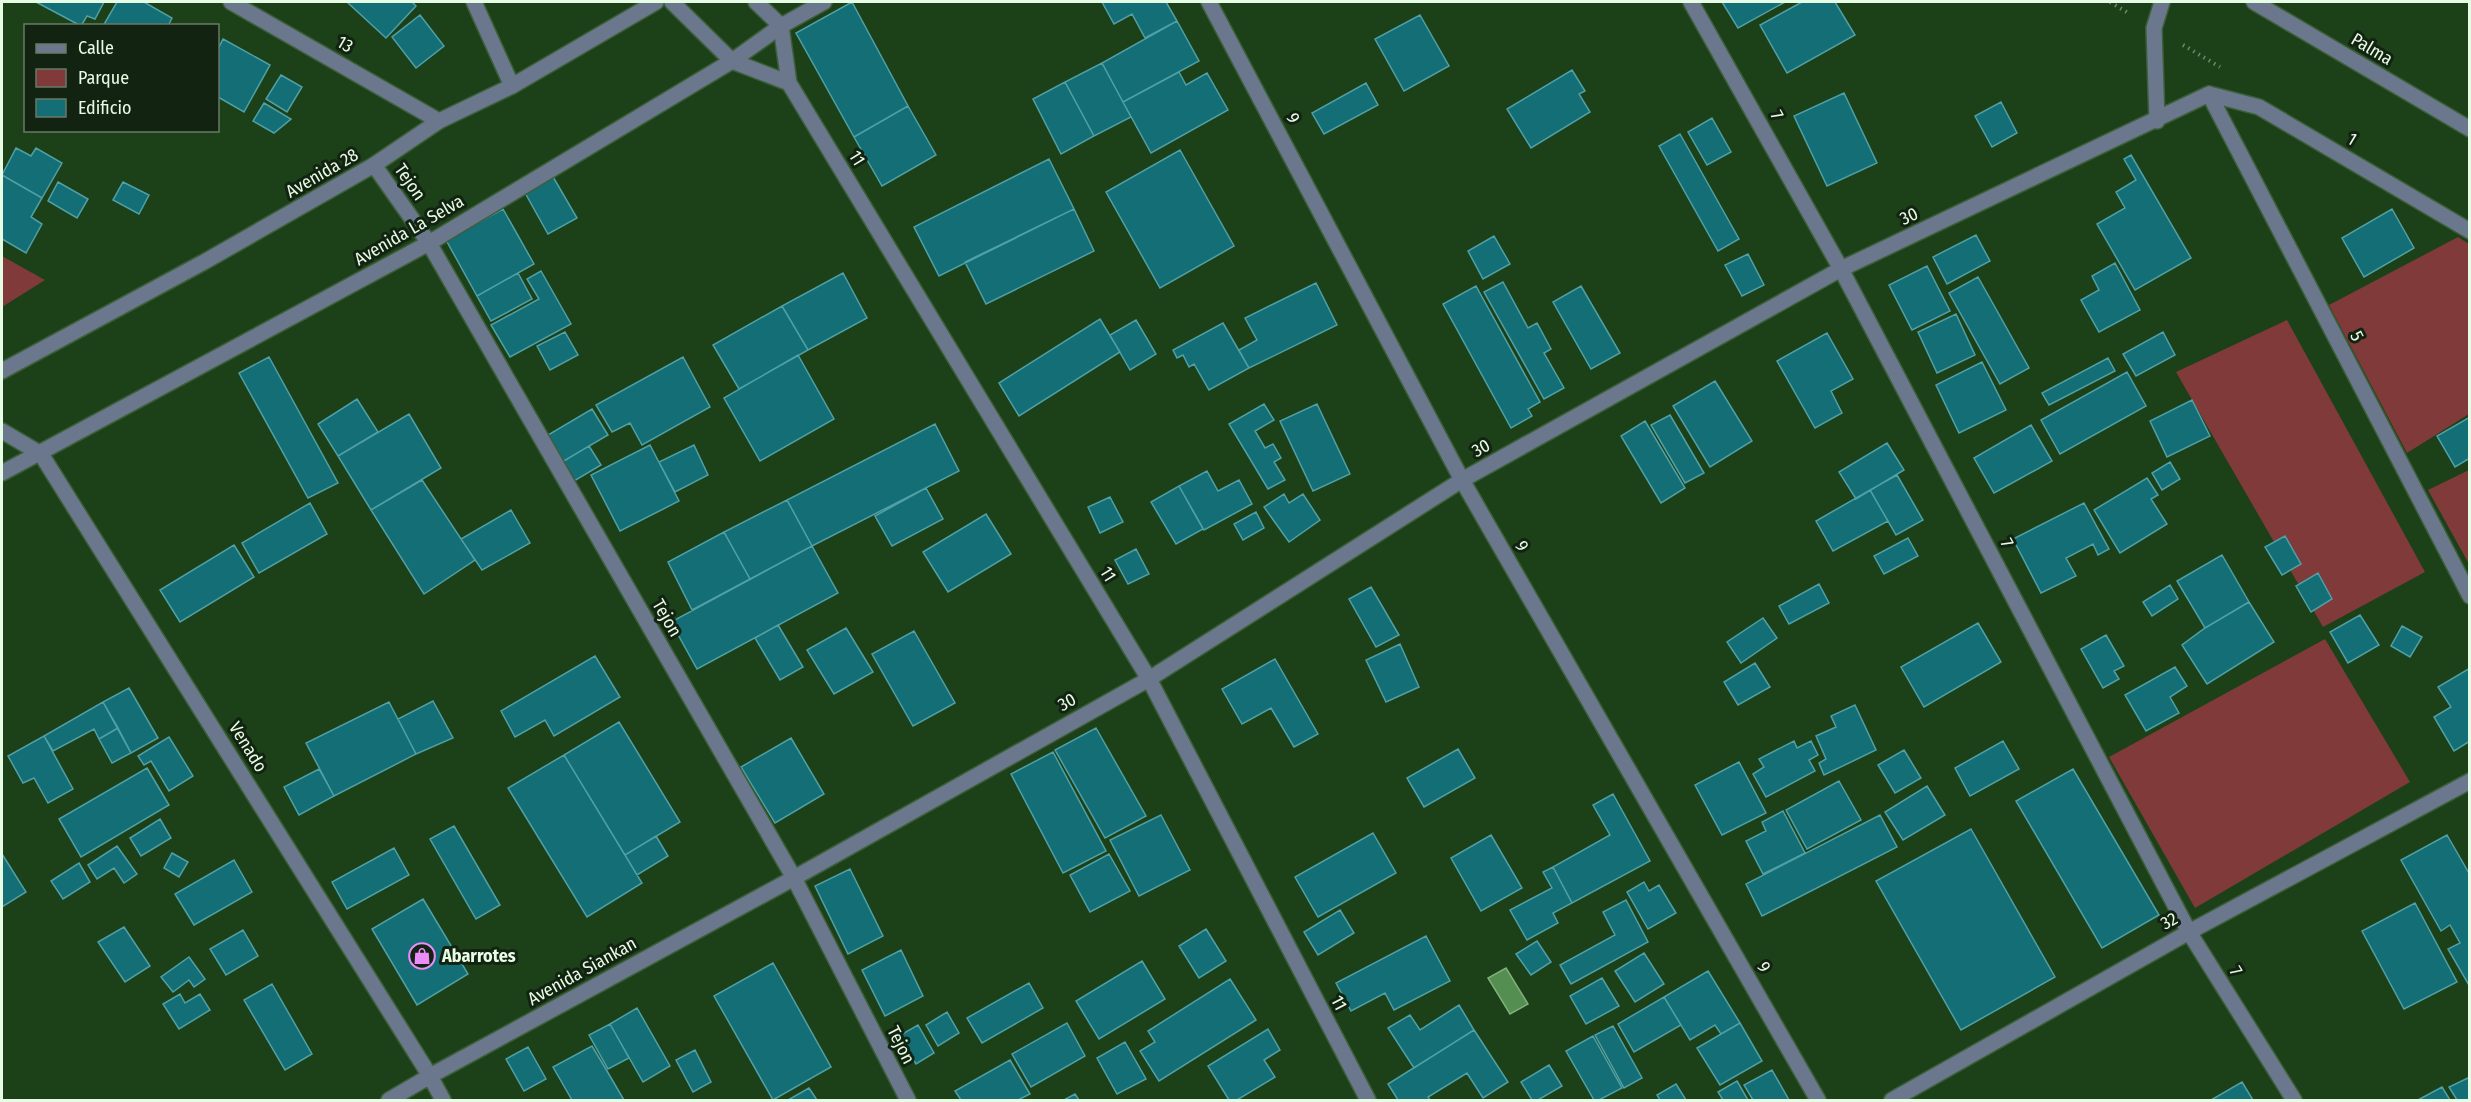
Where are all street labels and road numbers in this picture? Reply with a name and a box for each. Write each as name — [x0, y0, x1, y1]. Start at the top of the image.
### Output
street label: Palma — [2347, 28, 2397, 70]
street label: 13 — [333, 31, 357, 57]
street label: 7 — [1766, 106, 1788, 124]
street label: 9 — [1281, 109, 1305, 127]
street label: 1 — [2343, 128, 2361, 150]
street label: Avenida 28 — [282, 143, 362, 203]
street label: 11 — [844, 146, 870, 170]
street label: Tejon — [390, 159, 430, 205]
street label: Avenida La Selva — [350, 190, 468, 270]
street label: 30 — [1896, 202, 1922, 230]
street label: 5 — [2345, 327, 2369, 345]
street label: 30 — [1468, 434, 1494, 462]
street label: 7 — [1996, 535, 2018, 551]
street label: 9 — [1510, 537, 1534, 555]
street label: 11 — [1095, 562, 1121, 586]
street label: Tejon — [648, 595, 686, 641]
street label: 30 — [1054, 688, 1080, 716]
street label: Venado — [224, 718, 272, 776]
street label: 32 — [2157, 907, 2181, 934]
street label: Avenida Siankan — [524, 932, 640, 1010]
street label: 9 — [1752, 958, 1776, 976]
street label: 7 — [2225, 962, 2247, 980]
street label: 11 — [1326, 992, 1352, 1014]
street label: Tejon — [882, 1022, 920, 1068]

